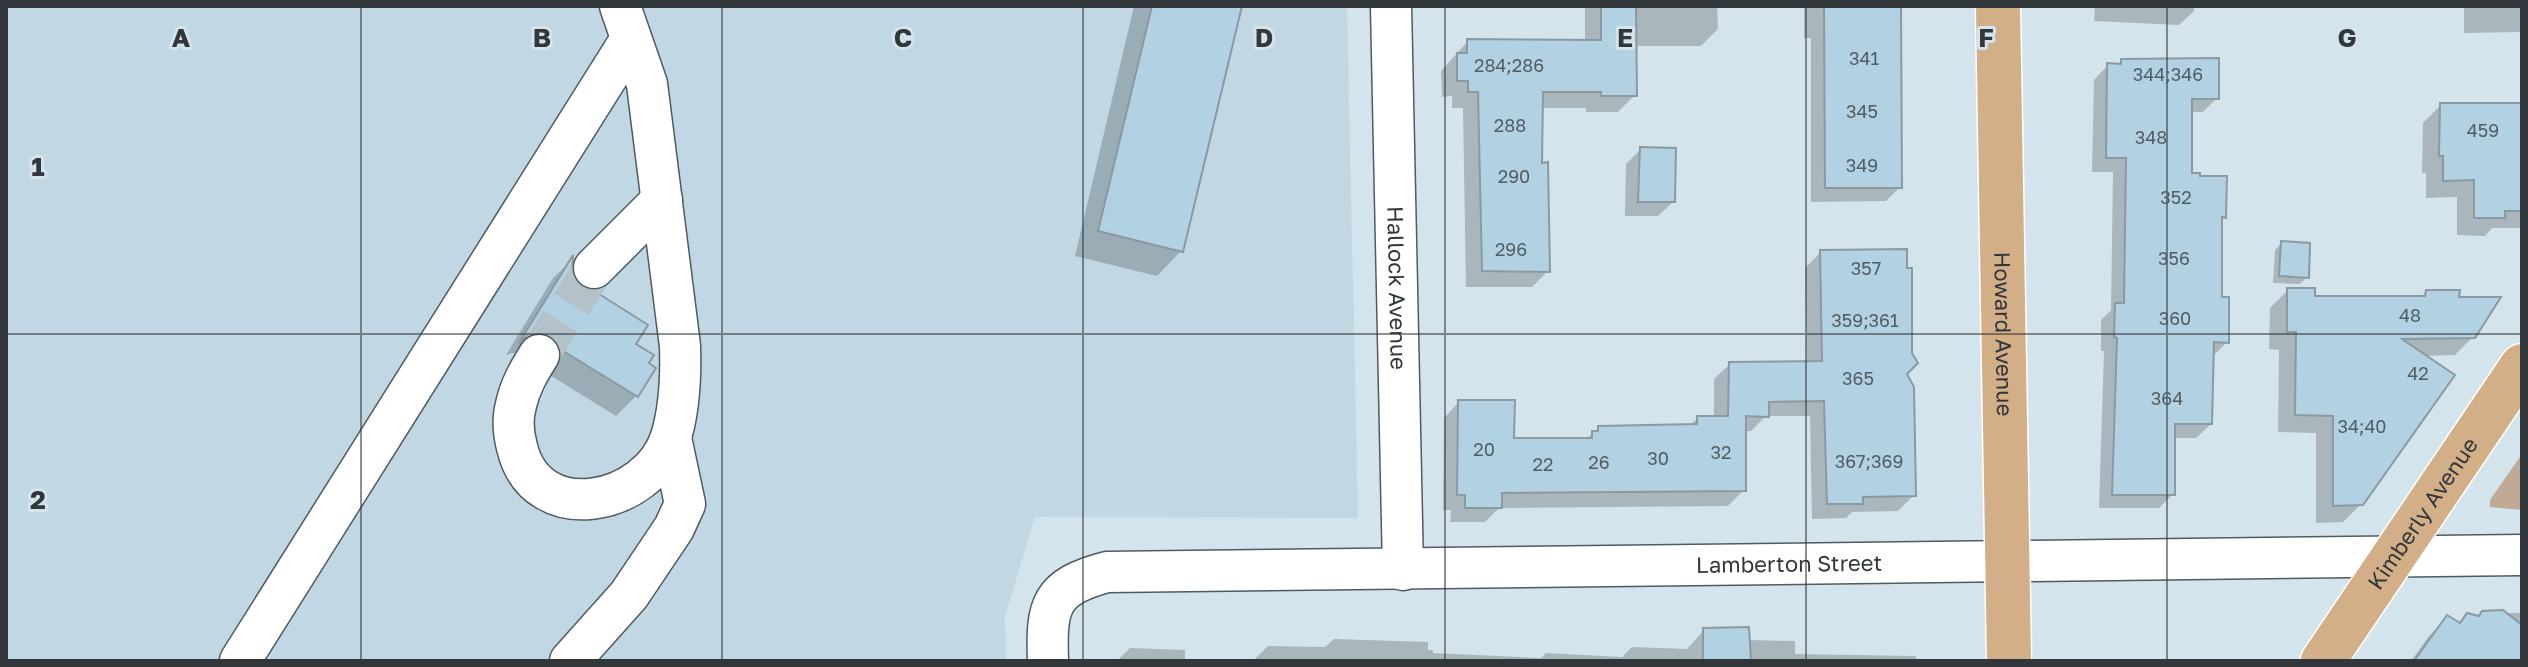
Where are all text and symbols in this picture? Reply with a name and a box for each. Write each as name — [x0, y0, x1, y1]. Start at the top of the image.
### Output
text: A — [172, 22, 191, 53]
text: B — [533, 22, 551, 53]
text: C — [894, 22, 912, 53]
text: D — [1255, 22, 1273, 53]
text: E — [1617, 22, 1633, 53]
text: F — [1978, 22, 1994, 53]
text: G — [2337, 22, 2357, 53]
house number: 341 — [1849, 47, 1879, 69]
house number: 284;286 — [1474, 54, 1544, 76]
house number: 344;346 — [2133, 63, 2203, 85]
house number: 345 — [1846, 100, 1878, 122]
house number: 288 — [1494, 114, 1526, 136]
house number: 459 — [2467, 119, 2499, 141]
house number: 348 — [2135, 126, 2167, 148]
text: 1 — [31, 151, 45, 182]
house number: 349 — [1846, 154, 1878, 176]
house number: 290 — [1498, 165, 1530, 187]
house number: 352 — [2160, 186, 2192, 208]
street label: Hallock Avenue — [1382, 206, 1413, 370]
house number: 296 — [1495, 238, 1527, 260]
house number: 356 — [2158, 247, 2190, 269]
street label: Howard Avenue — [1989, 251, 2019, 416]
house number: 357 — [1851, 257, 1881, 279]
house number: 48 — [2399, 304, 2421, 326]
house number: 360 — [2159, 307, 2191, 329]
house number: 359;361 — [1831, 309, 1899, 331]
house number: 42 — [2407, 362, 2429, 384]
house number: 365 — [1842, 367, 1874, 389]
house number: 364 — [2151, 387, 2183, 409]
house number: 34;40 — [2337, 415, 2387, 437]
street label: Kimberly Avenue — [2361, 432, 2483, 594]
house number: 20 — [1473, 438, 1495, 460]
house number: 32 — [1711, 441, 1731, 463]
house number: 30 — [1647, 447, 1669, 469]
house number: 367;369 — [1835, 450, 1903, 472]
house number: 26 — [1588, 451, 1610, 473]
house number: 22 — [1533, 453, 1553, 475]
text: 2 — [30, 484, 46, 515]
street label: Lamberton Street — [1696, 549, 1882, 578]

